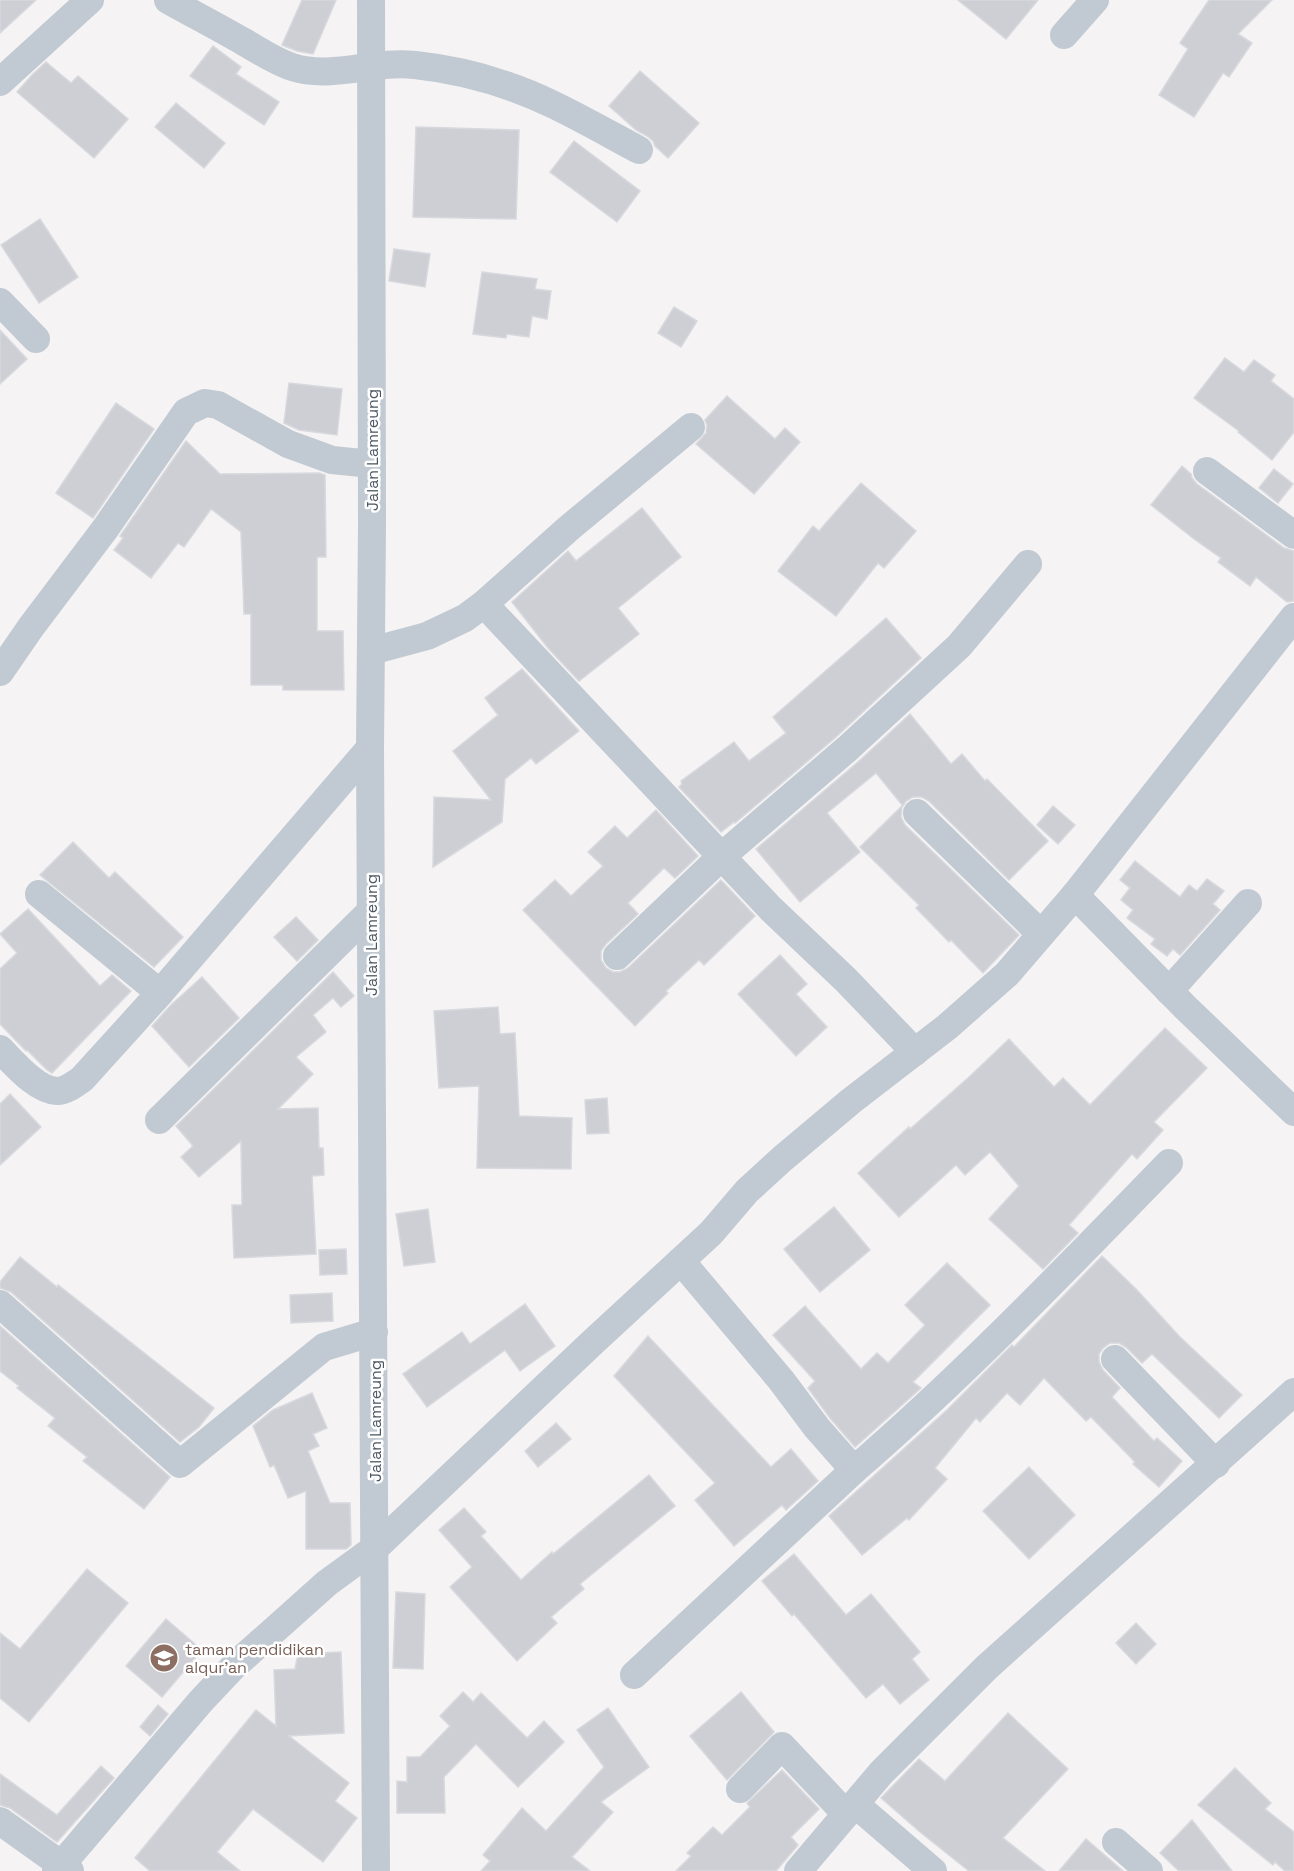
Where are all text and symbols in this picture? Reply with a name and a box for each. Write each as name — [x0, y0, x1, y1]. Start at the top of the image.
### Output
street label: Jalan Lamreung — [362, 389, 383, 511]
street label: Jalan Lamreung — [361, 874, 382, 996]
street label: Jalan Lamreung — [365, 1360, 386, 1482]
place label: taman pendidikan alqur'an — [185, 1639, 324, 1678]
school or university icon: taman pendidikan alqur'an — [148, 1642, 180, 1674]

